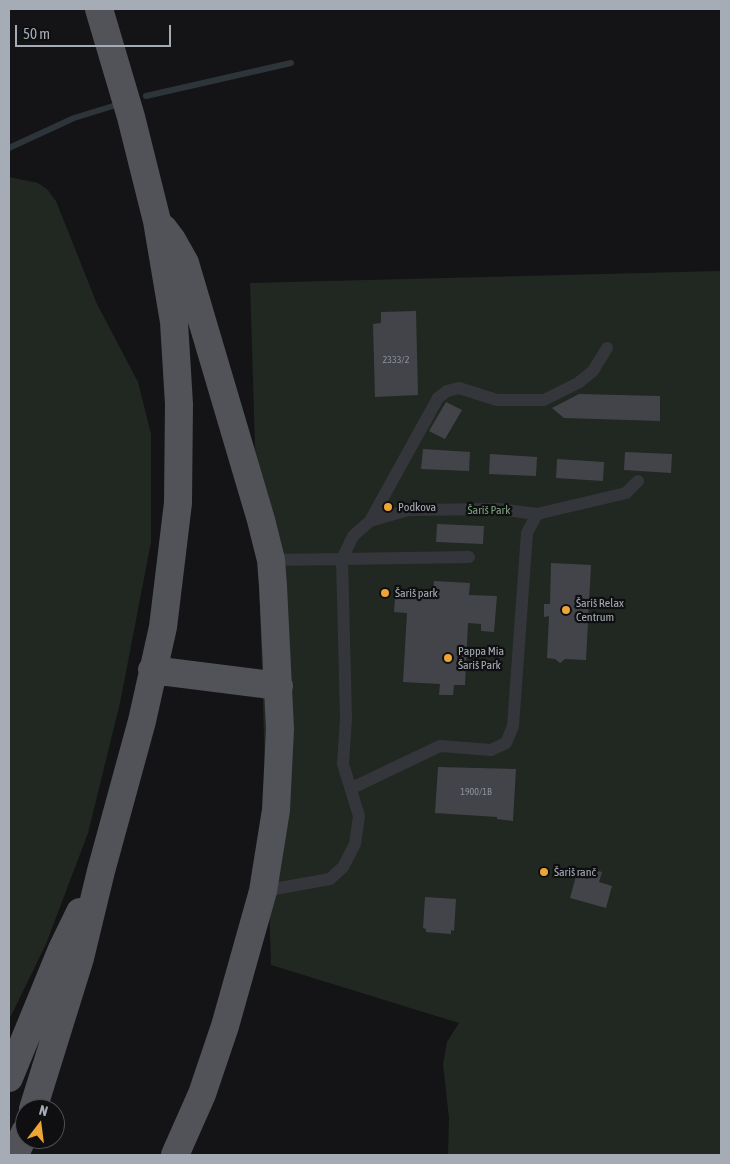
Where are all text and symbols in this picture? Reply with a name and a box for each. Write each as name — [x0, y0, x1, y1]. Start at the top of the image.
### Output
scale bar — [18, 15, 174, 47]
text: 50 m — [23, 25, 50, 42]
house number: 2333/2 — [383, 354, 409, 366]
place label: Podkova — [398, 500, 436, 514]
marker: Podkova — [382, 501, 394, 513]
park label: Šariš Park — [468, 503, 510, 517]
place label: Šariš park — [395, 586, 438, 600]
marker: Šariš park — [379, 587, 391, 599]
place label: Šariš Relax Centrum — [576, 596, 624, 624]
marker: Šariš Relax Centrum — [560, 604, 572, 616]
place label: Pappa Mia Šariš Park — [458, 644, 504, 672]
marker: Pappa Mia Šariš Park — [442, 652, 454, 664]
house number: 1900/1B — [460, 786, 492, 798]
place label: Šariš ranč — [554, 865, 596, 879]
marker: Šariš ranč — [538, 866, 550, 878]
north arrow — [15, 1099, 65, 1149]
text: N — [38, 1102, 50, 1119]

